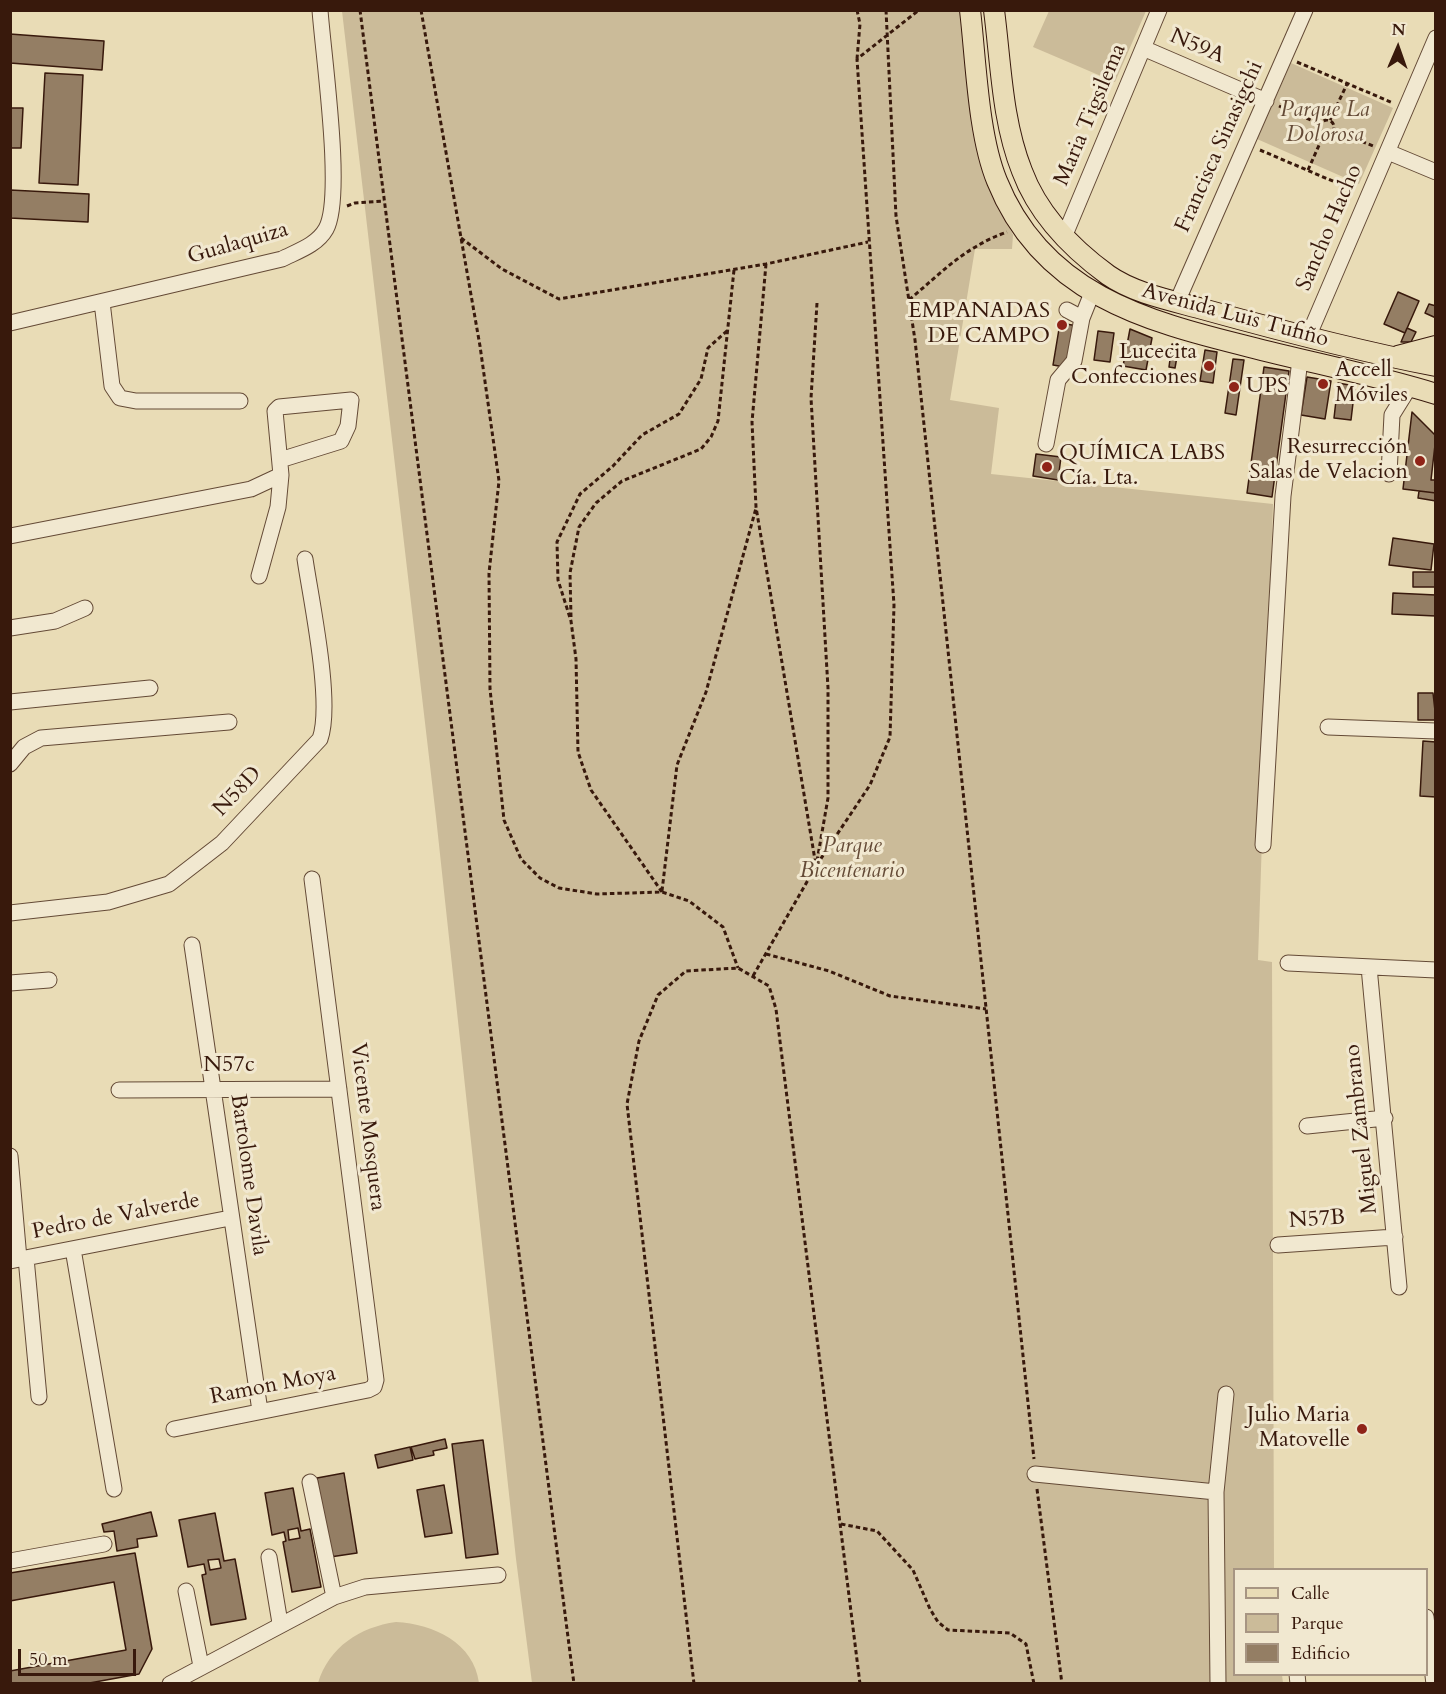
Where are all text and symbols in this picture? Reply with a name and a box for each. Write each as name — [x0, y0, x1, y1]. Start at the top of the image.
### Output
north arrow — [1368, 18, 1428, 78]
text: N — [1391, 19, 1406, 41]
street label: N59A — [1166, 24, 1228, 70]
street label: Maria Tigsilema — [1049, 40, 1133, 190]
street label: Francisca Sinasigchi — [1170, 57, 1270, 237]
park label: Parque La Dolorosa — [1280, 98, 1370, 150]
street label: Sancho Hacho — [1292, 161, 1368, 295]
street label: Gualaquiza — [185, 217, 291, 271]
street label: Avenida Luis Tufiño — [1139, 278, 1331, 354]
place label: EMPANADAS DE CAMPO — [908, 299, 1050, 350]
marker: EMPANADAS DE CAMPO — [1055, 318, 1069, 332]
place label: Lucecita Confecciones — [1071, 340, 1197, 392]
place label: Accell Móviles — [1335, 358, 1408, 410]
marker: Lucecita Confecciones — [1202, 359, 1216, 373]
place label: UPS — [1246, 374, 1288, 400]
marker: Accell Móviles — [1316, 377, 1330, 391]
marker: UPS — [1227, 380, 1241, 394]
place label: Resurrección Salas de Velacion — [1250, 435, 1408, 487]
place label: QUÍMICA LABS Cía. Lta. — [1059, 441, 1225, 493]
marker: Resurrección Salas de Velacion — [1413, 454, 1427, 468]
marker: QUÍMICA LABS Cía. Lta. — [1040, 460, 1054, 474]
street label: N58D — [208, 761, 268, 823]
park label: Parque Bicentenario — [799, 834, 905, 885]
street label: Vicente Mosquera — [344, 1041, 390, 1213]
street label: Miguel Zambrano — [1340, 1043, 1384, 1215]
street label: N57c — [203, 1053, 255, 1079]
street label: Bartolome Davila — [224, 1092, 272, 1258]
street label: Pedro de Valverde — [30, 1188, 202, 1246]
street label: N57B — [1288, 1205, 1346, 1235]
street label: Ramon Moya — [208, 1361, 338, 1411]
place label: Julio Maria Matovelle — [1247, 1403, 1350, 1454]
marker: Julio Maria Matovelle — [1355, 1422, 1369, 1436]
legend — [1233, 1568, 1428, 1676]
text: Calle — [1291, 1581, 1330, 1606]
text: Parque — [1291, 1611, 1344, 1636]
scale bar — [21, 1637, 140, 1675]
text: Edificio — [1291, 1641, 1350, 1666]
text: 50 m — [29, 1647, 68, 1672]

